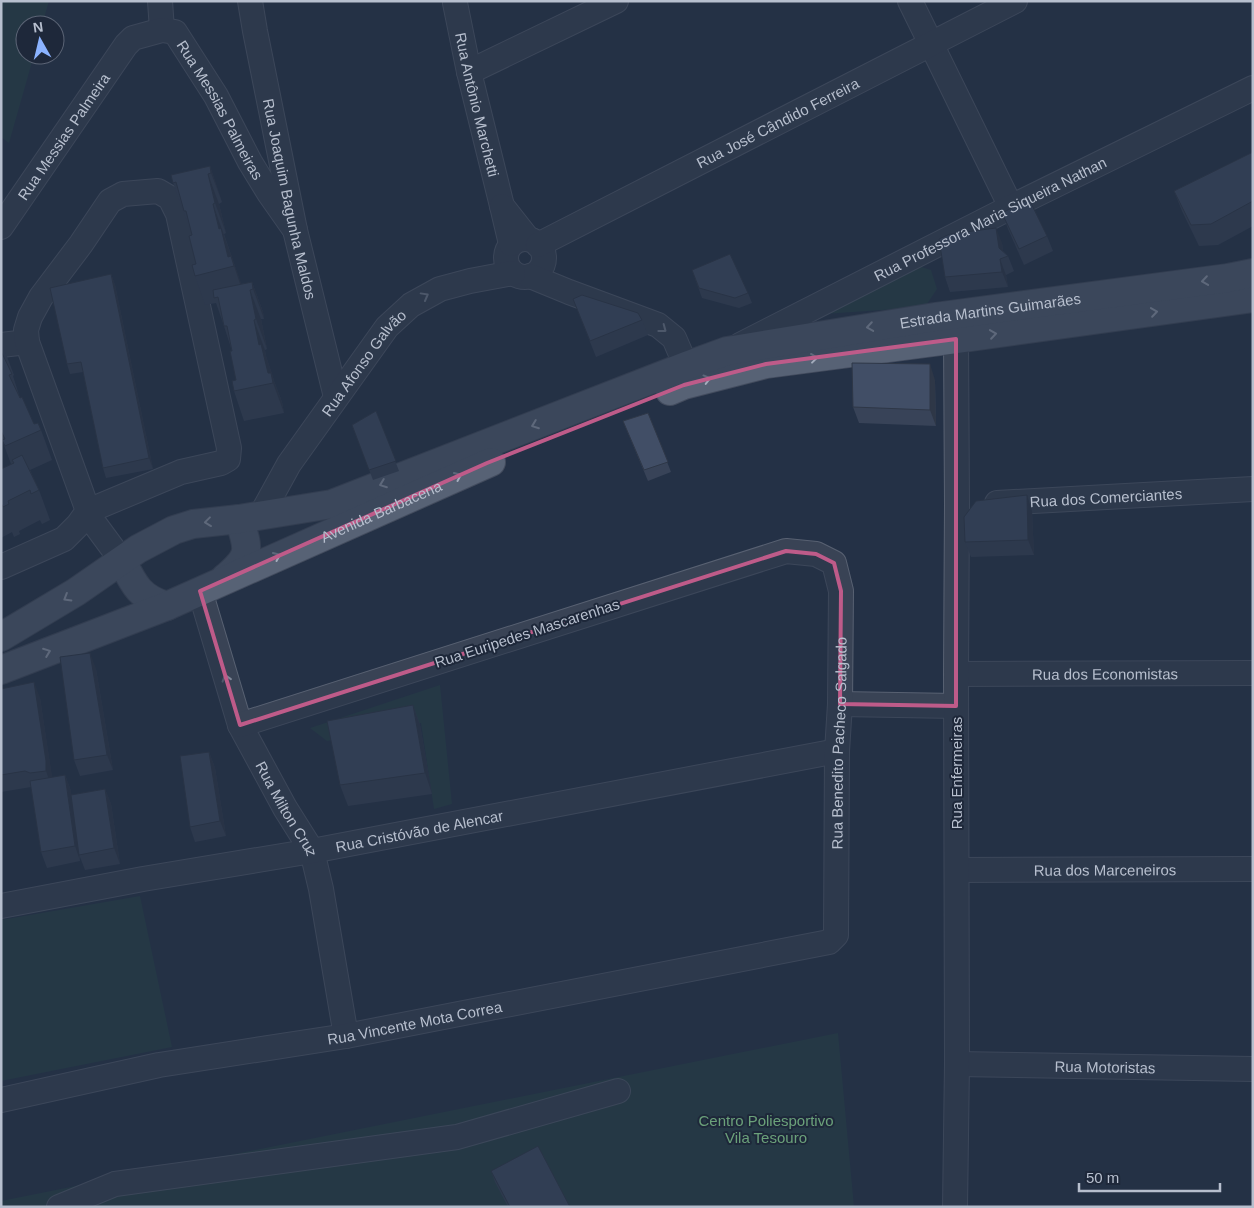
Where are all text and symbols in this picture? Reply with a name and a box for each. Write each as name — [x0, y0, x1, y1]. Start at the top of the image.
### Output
north arrow — [15, 15, 65, 65]
text: N — [32, 18, 44, 36]
street label: Rua Antônio Marchetti — [453, 31, 503, 178]
street label: Rua Messias Palmeiras — [174, 37, 267, 182]
street label: Rua Messias Palmeira — [14, 69, 113, 203]
street label: Rua José Cândido Ferreira — [693, 74, 862, 171]
street label: Rua Joaquim Bagunha Maldos — [260, 97, 320, 301]
street label: Rua Professora Maria Siqueira Nathan — [871, 153, 1109, 284]
one-way arrow — [1200, 275, 1208, 286]
street label: Estrada Martins Guimarães — [898, 289, 1082, 331]
one-way arrow — [420, 293, 429, 303]
street label: Rua Afonso Galvão — [318, 306, 409, 419]
one-way arrow — [1149, 307, 1158, 317]
one-way arrow — [866, 322, 875, 332]
one-way arrow — [657, 323, 666, 332]
one-way arrow — [989, 329, 997, 340]
one-way arrow — [810, 353, 819, 363]
one-way arrow — [703, 374, 712, 385]
one-way arrow — [531, 419, 540, 429]
one-way arrow — [453, 471, 462, 482]
street label: Avenida Barbacena — [318, 476, 445, 545]
one-way arrow — [379, 478, 388, 489]
street label: Rua dos Comerciantes — [1029, 484, 1183, 510]
one-way arrow — [204, 516, 212, 527]
one-way arrow — [272, 552, 281, 563]
one-way arrow — [63, 591, 72, 601]
street label: Rua Euripedes Mascarenhas — [432, 595, 622, 671]
street label: Rua Benedito Pacheco Salgado — [828, 637, 849, 849]
one-way arrow — [42, 648, 51, 658]
street label: Rua dos Economistas — [1032, 665, 1178, 682]
one-way arrow — [222, 674, 232, 683]
street label: Rua Enfermeiras — [948, 717, 965, 829]
street label: Rua Milton Cruz — [253, 758, 321, 858]
street label: Rua Cristóvão de Alencar — [334, 806, 504, 855]
street label: Rua dos Marceneiros — [1034, 861, 1176, 878]
street label: Rua Vincente Mota Correa — [326, 997, 504, 1047]
street label: Rua Motoristas — [1054, 1057, 1156, 1076]
park label: Centro Poliesportivo Vila Tesouro — [698, 1112, 834, 1146]
scale bar — [1079, 1160, 1220, 1192]
text: 50 m — [1086, 1169, 1119, 1186]

